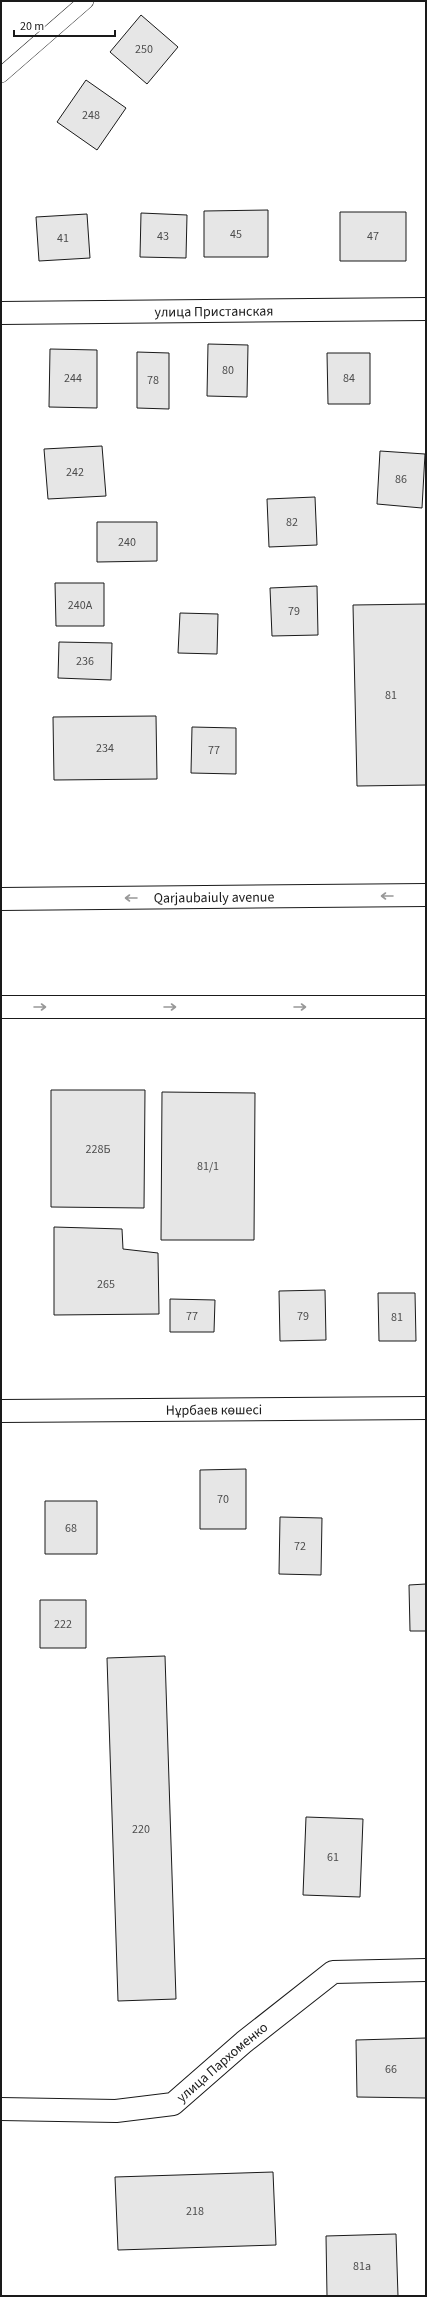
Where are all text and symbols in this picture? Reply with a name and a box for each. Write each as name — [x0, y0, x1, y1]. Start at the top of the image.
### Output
scale bar — [14, 12, 115, 38]
text: 20 m — [20, 18, 44, 35]
house number: 250 — [135, 41, 153, 58]
house number: 248 — [82, 107, 100, 124]
house number: 45 — [230, 226, 242, 243]
house number: 43 — [157, 228, 169, 245]
house number: 47 — [367, 228, 379, 245]
house number: 41 — [57, 230, 69, 247]
street label: улица Пристанская — [154, 301, 274, 323]
house number: 80 — [222, 362, 234, 379]
house number: 244 — [64, 370, 82, 387]
house number: 84 — [343, 370, 355, 387]
house number: 78 — [147, 372, 159, 389]
house number: 242 — [66, 464, 84, 481]
house number: 86 — [395, 471, 407, 488]
house number: 82 — [286, 514, 298, 531]
house number: 240 — [118, 534, 136, 551]
house number: 240A — [68, 597, 93, 614]
house number: 79 — [288, 603, 300, 620]
house number: 236 — [76, 653, 94, 670]
house number: 81 — [385, 687, 397, 704]
house number: 234 — [96, 740, 114, 757]
house number: 77 — [208, 742, 220, 759]
street label: Qarjaubaiuly avenue — [154, 887, 275, 909]
one-way arrow — [381, 892, 394, 900]
one-way arrow — [125, 894, 138, 902]
one-way arrow — [33, 1003, 46, 1011]
one-way arrow — [163, 1003, 176, 1011]
one-way arrow — [293, 1003, 306, 1011]
house number: 228Б — [86, 1141, 110, 1158]
house number: 81/1 — [197, 1158, 219, 1175]
house number: 265 — [97, 1276, 115, 1293]
house number: 77 — [186, 1308, 198, 1325]
house number: 79 — [297, 1308, 309, 1325]
house number: 81 — [391, 1309, 403, 1326]
street label: Нұрбаев көшесі — [166, 1400, 262, 1421]
house number: 70 — [217, 1491, 229, 1508]
house number: 68 — [65, 1520, 77, 1537]
house number: 72 — [294, 1538, 306, 1555]
house number: 222 — [54, 1616, 72, 1633]
house number: 220 — [132, 1821, 150, 1838]
house number: 61 — [327, 1849, 339, 1866]
street label: улица Пархоменко — [172, 2018, 273, 2108]
house number: 66 — [385, 2061, 397, 2078]
house number: 218 — [186, 2203, 204, 2220]
house number: 81а — [353, 2258, 371, 2275]

